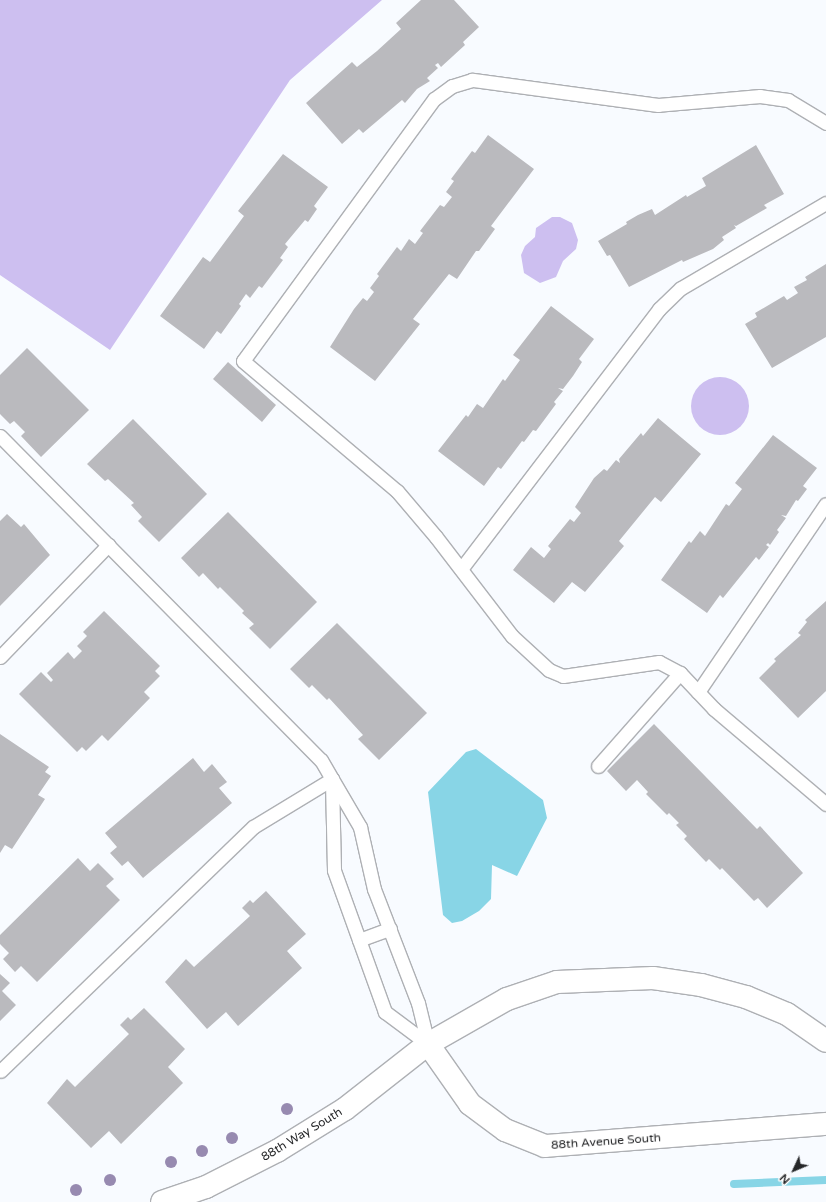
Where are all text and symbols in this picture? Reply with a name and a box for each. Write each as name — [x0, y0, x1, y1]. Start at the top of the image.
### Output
street label: 88th Way South — [259, 1105, 345, 1165]
street label: 88th Avenue South — [551, 1131, 661, 1153]
north arrow — [774, 1150, 814, 1190]
text: N — [777, 1171, 793, 1186]

